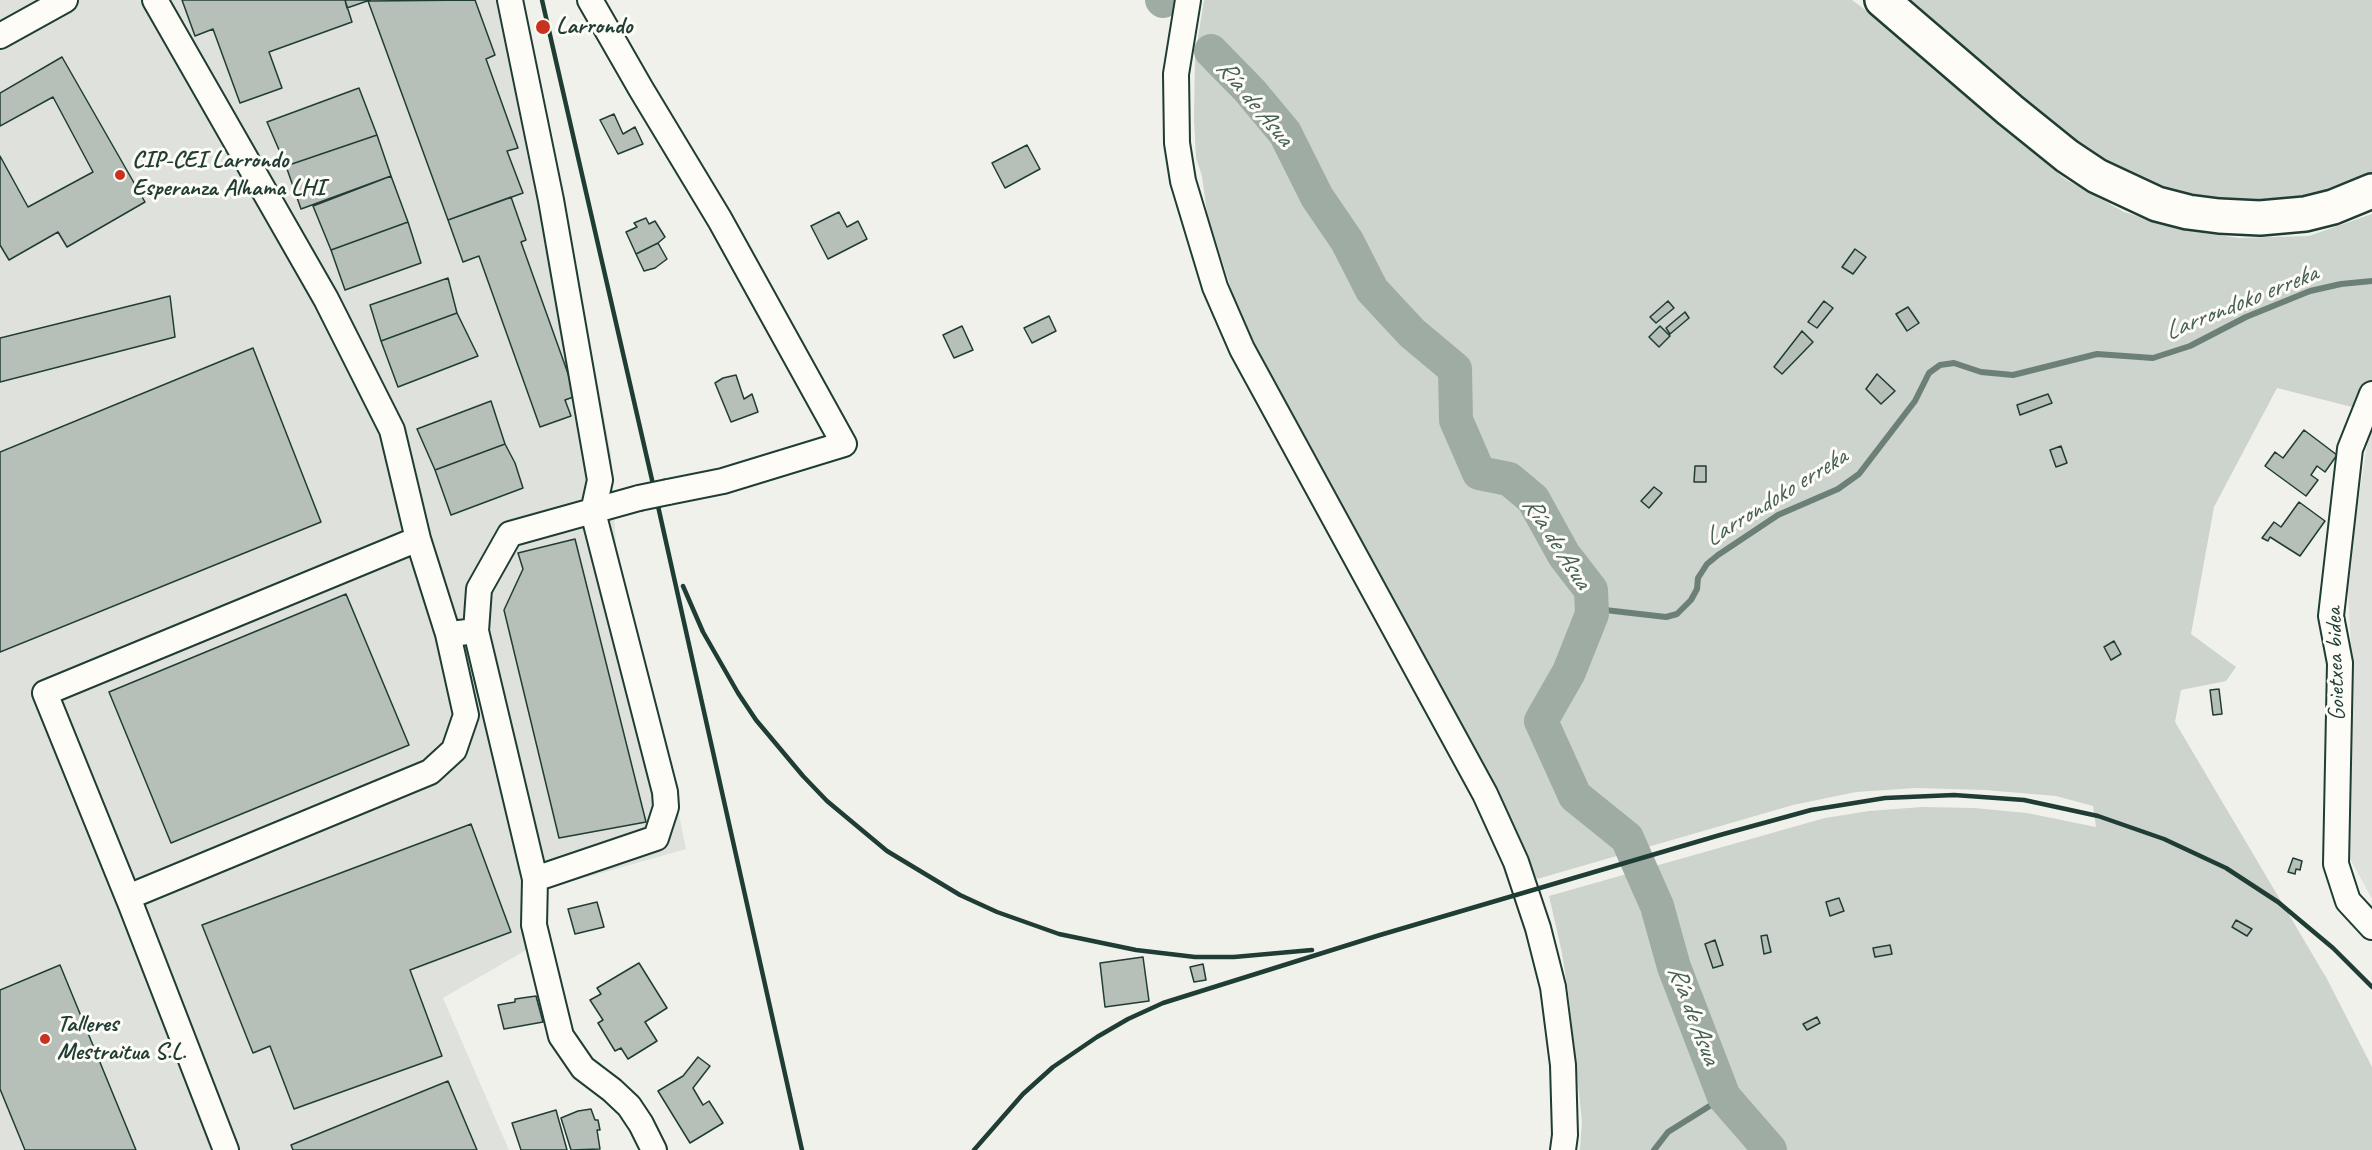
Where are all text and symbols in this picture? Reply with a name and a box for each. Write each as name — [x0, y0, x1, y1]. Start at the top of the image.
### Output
place label: Larrondo — [556, 13, 632, 41]
marker: Larrondo — [534, 18, 552, 36]
water label: Ría de Asua — [1209, 53, 1299, 153]
place label: CIP-CEI Larrondo Esperanza Alhama LHI — [132, 147, 325, 203]
marker: CIP-CEI Larrondo Esperanza Alhama LHI — [113, 168, 127, 182]
water label: Larrondoko erreka — [2160, 258, 2322, 348]
water label: Larrondoko erreka — [1699, 442, 1853, 554]
water label: Ría de Asua — [1515, 491, 1597, 595]
street label: Goietxea bidea — [2320, 607, 2352, 721]
water label: Ría de Asua — [1660, 961, 1726, 1069]
place label: Talleres Mestraitua S.L. — [57, 1011, 186, 1067]
marker: Talleres Mestraitua S.L. — [38, 1032, 52, 1046]

